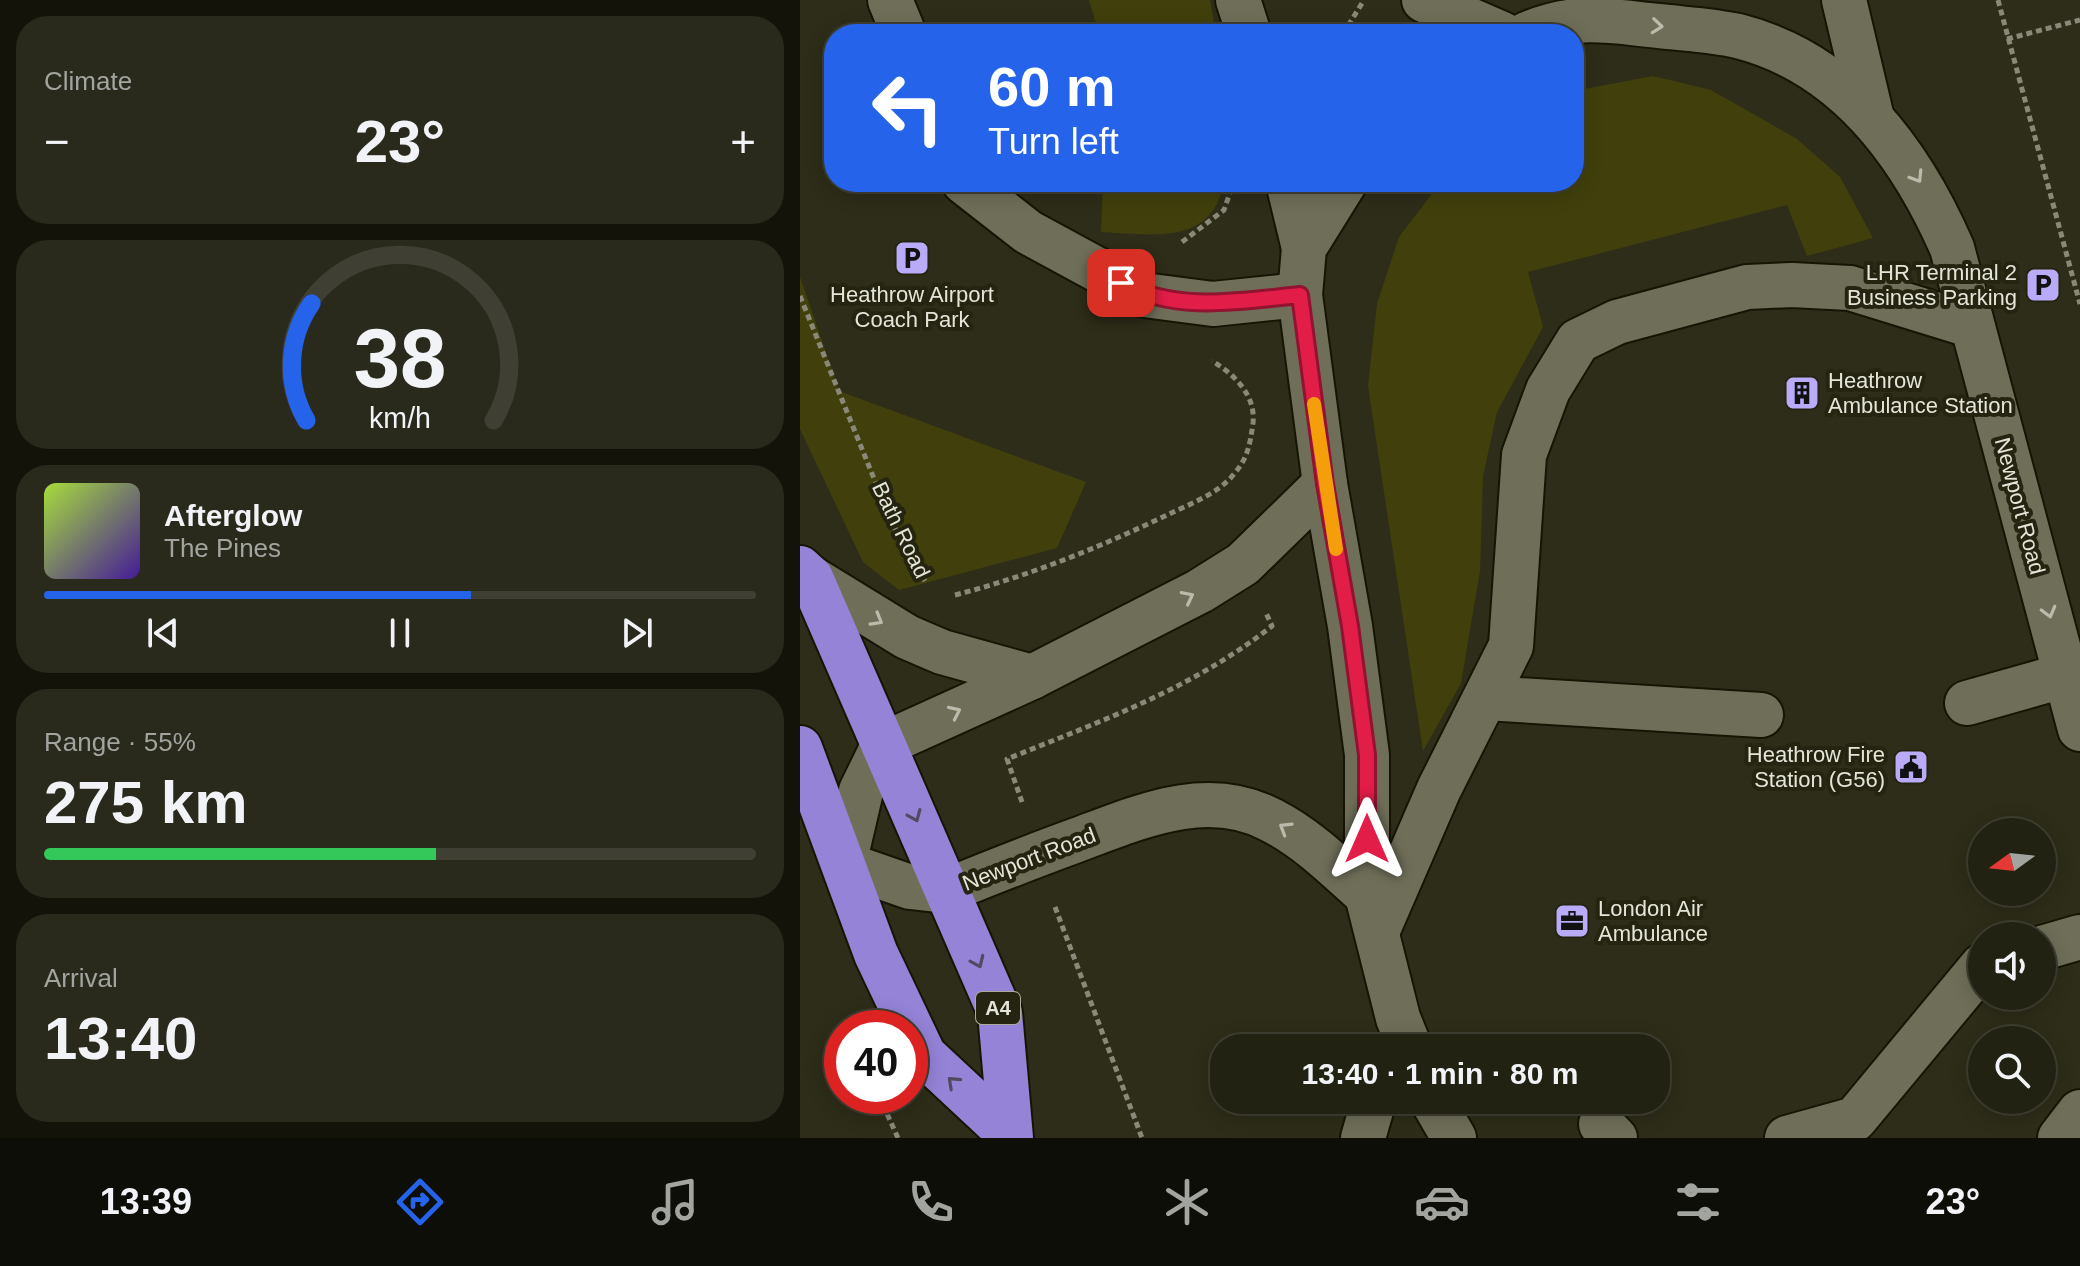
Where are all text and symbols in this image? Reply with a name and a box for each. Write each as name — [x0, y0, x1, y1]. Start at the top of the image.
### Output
one-way arrow — [1651, 18, 1664, 35]
text: 60 m — [988, 55, 1116, 118]
icon: left — [856, 56, 960, 160]
text: Climate — [44, 66, 132, 96]
text: 23° — [355, 108, 445, 175]
text: − — [44, 117, 70, 166]
text: + — [730, 117, 756, 166]
text: Turn left — [988, 121, 1119, 162]
one-way arrow — [1907, 168, 1922, 183]
parking icon: Heathrow Airport Coach Park — [893, 239, 931, 277]
pin — [1087, 249, 1155, 317]
place label: LHR Terminal 2 Business Parking — [1847, 260, 2017, 310]
icon: arrive — [1099, 261, 1143, 305]
parking icon: LHR Terminal 2 Business Parking — [2024, 266, 2062, 304]
place label: Heathrow Airport Coach Park — [830, 282, 994, 332]
text: 38 — [354, 311, 446, 404]
place label: Heathrow Ambulance Station — [1828, 368, 2013, 418]
building icon: Heathrow Ambulance Station — [1783, 374, 1821, 412]
text: km/h — [369, 402, 431, 434]
street label: Newport Road — [1990, 435, 2050, 577]
street label: Bath Road — [867, 478, 935, 582]
text: Afterglow — [164, 499, 302, 532]
text: The Pines — [164, 533, 281, 563]
one-way arrow — [1180, 591, 1195, 606]
one-way arrow — [2040, 605, 2056, 619]
icon: previous — [141, 611, 185, 655]
icon: pause — [378, 611, 422, 655]
icon: next — [615, 611, 659, 655]
one-way arrow — [868, 611, 883, 626]
one-way arrow — [947, 705, 961, 721]
text: Range · 55% — [44, 727, 196, 757]
place label: Heathrow Fire Station (G56) — [1747, 742, 1885, 792]
public building icon: Heathrow Fire Station (G56) — [1892, 748, 1930, 786]
text: 275 km — [44, 769, 248, 836]
position arrow — [1325, 797, 1409, 881]
one-way arrow — [905, 808, 921, 822]
north arrow — [1968, 818, 2056, 906]
map controls — [1968, 818, 2056, 1114]
street label: Newport Road — [959, 822, 1099, 896]
one-way arrow — [1279, 823, 1294, 838]
place label: London Air Ambulance — [1598, 896, 1708, 946]
office icon: London Air Ambulance — [1553, 902, 1591, 940]
button: sound — [1968, 922, 2056, 1010]
one-way arrow — [968, 954, 984, 968]
text: Arrival — [44, 963, 118, 993]
road number: A4 — [976, 992, 1020, 1024]
text: 13:40 — [44, 1005, 197, 1072]
speed limit sign: 40 — [824, 1010, 928, 1114]
button: search — [1968, 1026, 2056, 1114]
text: 13:40 · 1 min · 80 m — [1302, 1057, 1578, 1090]
one-way arrow — [948, 1077, 962, 1091]
icon: directions — [392, 1174, 448, 1230]
icon: music — [647, 1174, 703, 1230]
icon: phone — [903, 1174, 959, 1230]
icon: climate — [1159, 1174, 1215, 1230]
icon: car — [1414, 1174, 1470, 1230]
icon: filters — [1670, 1174, 1726, 1230]
text: 13:39 — [100, 1181, 192, 1222]
text: 23° — [1926, 1181, 1980, 1222]

